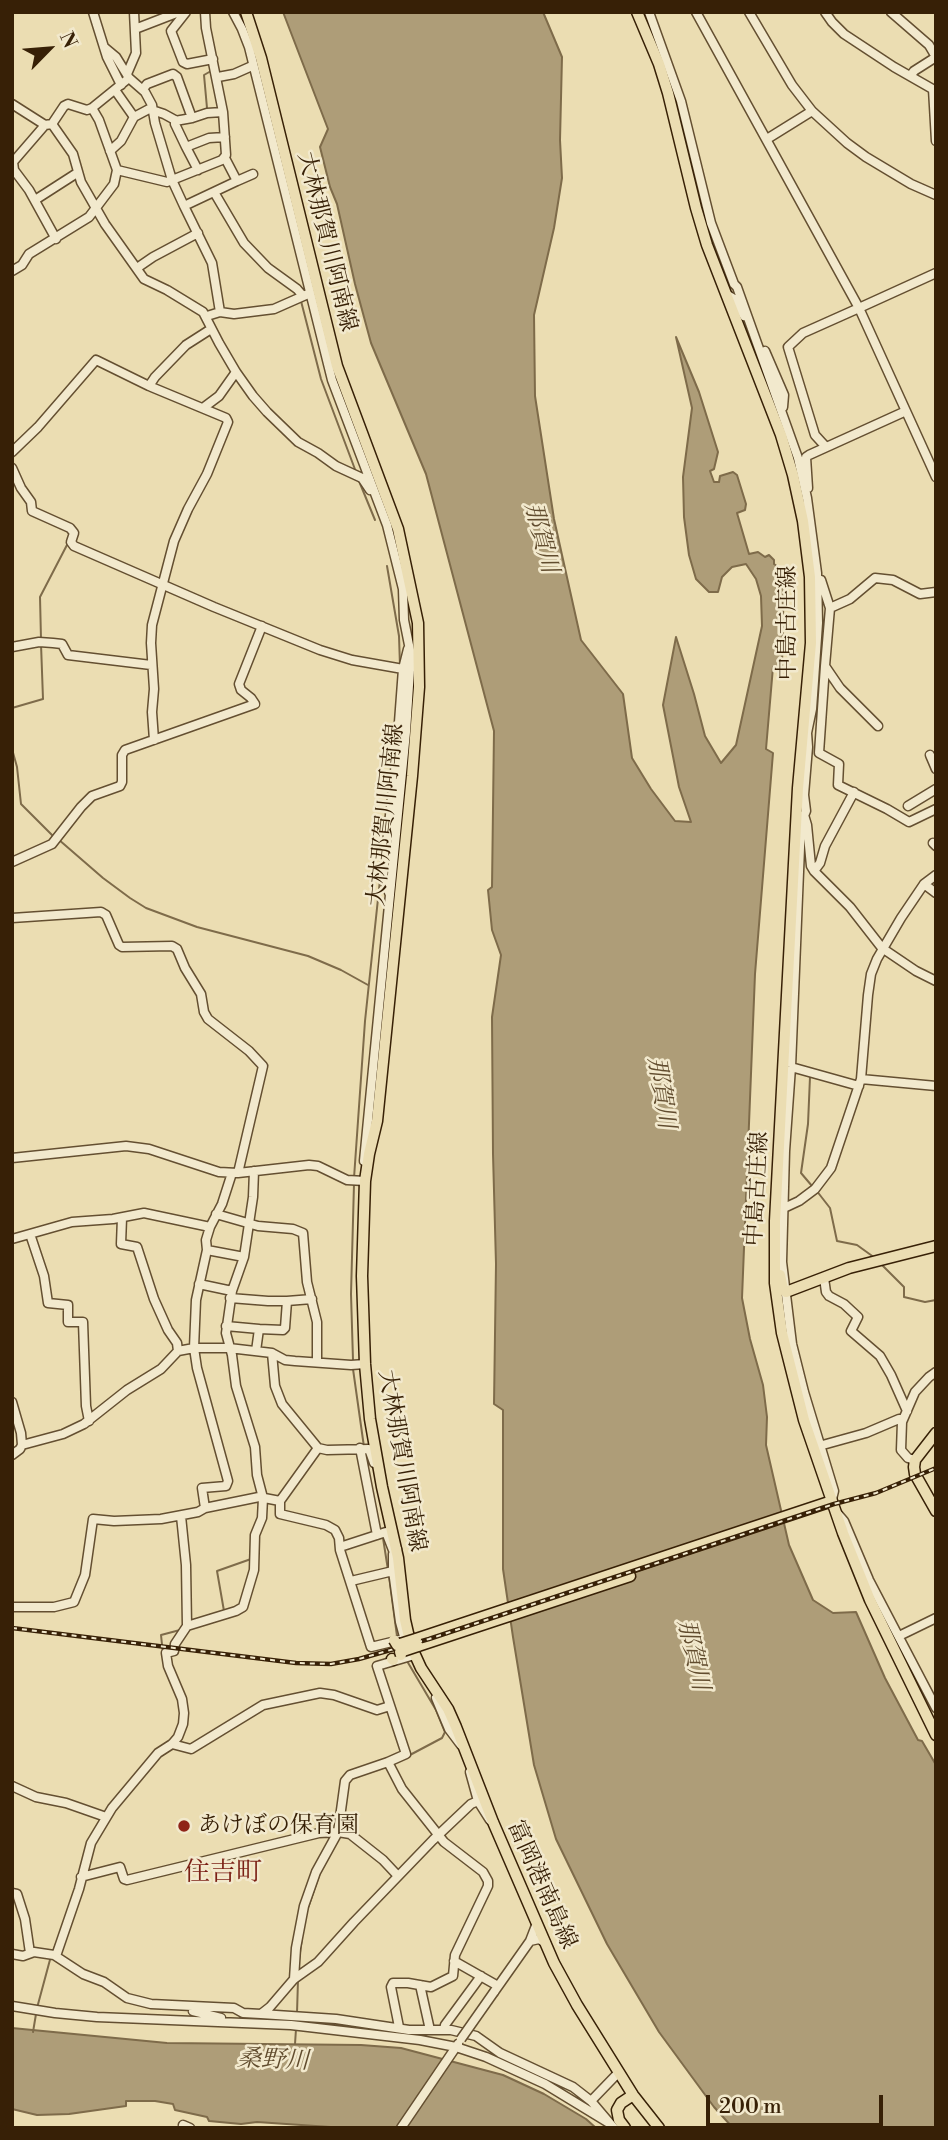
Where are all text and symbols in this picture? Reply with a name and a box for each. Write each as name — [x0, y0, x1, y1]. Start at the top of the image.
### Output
north arrow — [14, 14, 84, 84]
text: N — [54, 28, 82, 52]
street label: 大林那賀川阿南線 — [290, 149, 362, 335]
water label: 那賀川 — [517, 499, 563, 577]
street label: 中島古庄線 — [774, 566, 802, 680]
street label: 大林那賀川阿南線 — [364, 722, 410, 908]
water label: 那賀川 — [640, 1055, 680, 1131]
street label: 中島古庄線 — [741, 1131, 775, 1247]
street label: 大林那賀川阿南線 — [371, 1368, 431, 1554]
water label: 那賀川 — [670, 1617, 714, 1693]
place label: あけぼの保育園 — [198, 1812, 359, 1840]
street label: 富岡港南島線 — [500, 1816, 582, 1954]
marker: あけぼの保育園 — [176, 1818, 192, 1834]
district label: 住吉町 — [184, 1858, 262, 1890]
water label: 桑野川 — [237, 2045, 309, 2077]
scale bar — [710, 2080, 887, 2124]
text: 200 m — [719, 2094, 782, 2120]

